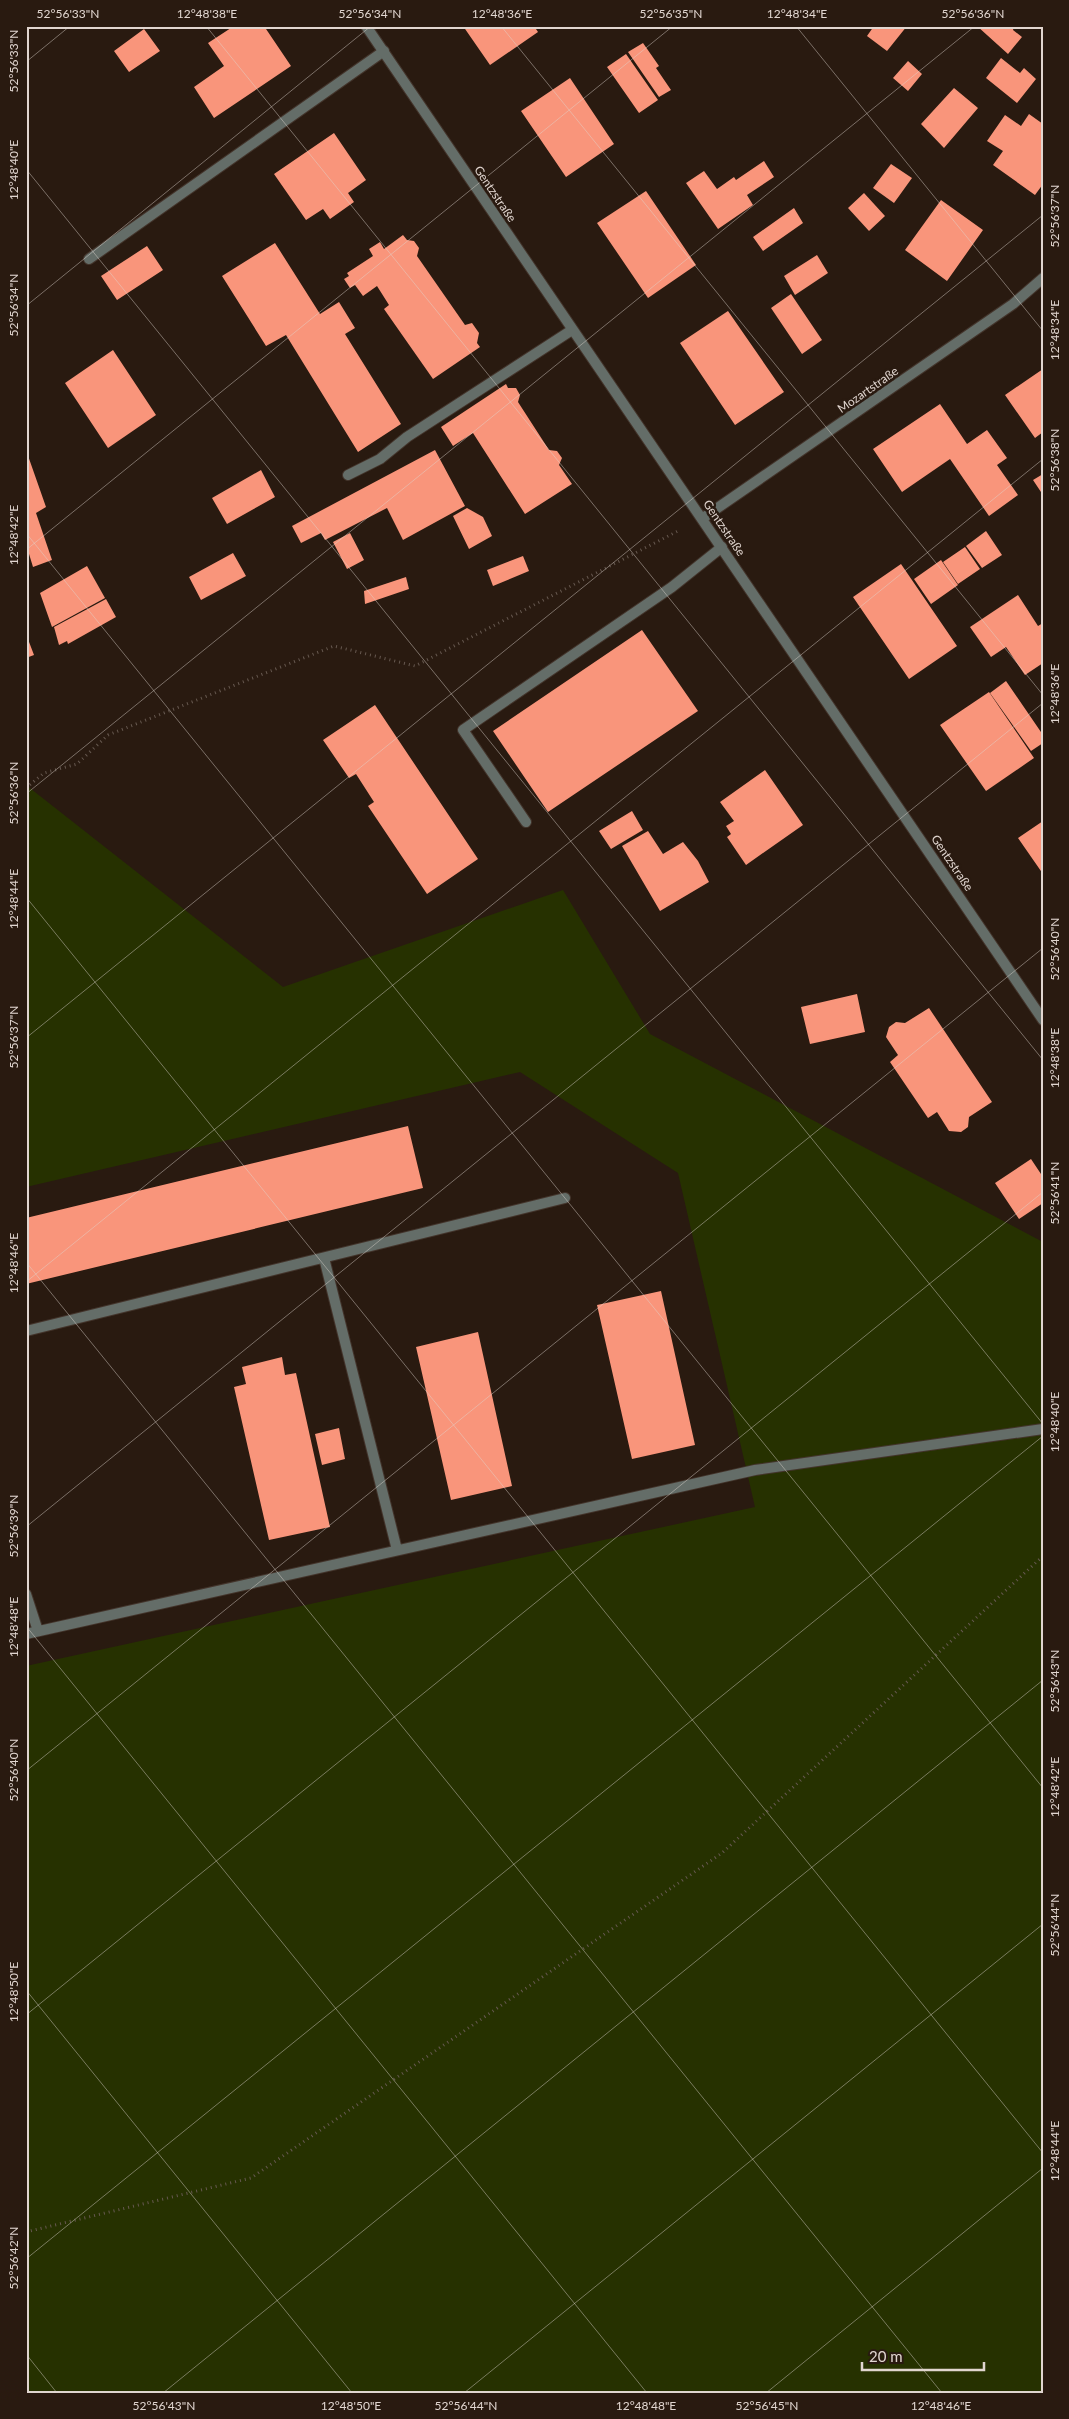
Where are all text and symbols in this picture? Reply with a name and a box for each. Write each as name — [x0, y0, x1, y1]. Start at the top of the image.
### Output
text: 52°56'33"N — [37, 6, 99, 21]
text: 12°48'38"E — [177, 6, 237, 21]
text: 52°56'34"N — [339, 6, 401, 21]
text: 12°48'36"E — [472, 6, 532, 21]
text: 52°56'35"N — [640, 6, 702, 21]
text: 12°48'34"E — [767, 6, 827, 21]
text: 52°56'36"N — [942, 6, 1004, 21]
text: 52°56'33"N — [6, 30, 21, 92]
text: 12°48'40"E — [6, 140, 21, 200]
street label: Gentzstraße — [471, 163, 520, 225]
text: 52°56'37"N — [1047, 185, 1062, 247]
text: 52°56'34"N — [6, 274, 21, 336]
text: 12°48'34"E — [1047, 300, 1062, 360]
street label: Mozartstraße — [834, 363, 901, 416]
text: 52°56'38"N — [1047, 429, 1062, 491]
street label: Gentzstraße — [700, 497, 749, 559]
text: 12°48'42"E — [6, 505, 21, 565]
text: 12°48'36"E — [1047, 664, 1062, 724]
text: 52°56'36"N — [6, 762, 21, 824]
street label: Gentzstraße — [928, 832, 977, 894]
text: 12°48'44"E — [6, 869, 21, 929]
text: 52°56'40"N — [1047, 918, 1062, 980]
text: 52°56'37"N — [6, 1006, 21, 1068]
text: 12°48'38"E — [1047, 1028, 1062, 1088]
text: 52°56'41"N — [1047, 1162, 1062, 1224]
text: 12°48'46"E — [6, 1233, 21, 1293]
text: 12°48'40"E — [1047, 1392, 1062, 1452]
text: 52°56'39"N — [6, 1495, 21, 1557]
text: 12°48'48"E — [6, 1597, 21, 1657]
text: 52°56'43"N — [1047, 1650, 1062, 1712]
text: 52°56'40"N — [6, 1739, 21, 1801]
text: 12°48'42"E — [1047, 1757, 1062, 1817]
text: 52°56'44"N — [1047, 1894, 1062, 1956]
text: 12°48'50"E — [6, 1962, 21, 2022]
text: 12°48'44"E — [1047, 2121, 1062, 2181]
text: 52°56'42"N — [6, 2227, 21, 2289]
scale bar — [862, 2339, 984, 2371]
text: 20 m — [869, 2347, 903, 2365]
text: 52°56'43"N — [133, 2398, 195, 2413]
text: 12°48'50"E — [321, 2398, 381, 2413]
text: 52°56'44"N — [435, 2398, 497, 2413]
text: 12°48'48"E — [616, 2398, 676, 2413]
text: 52°56'45"N — [736, 2398, 798, 2413]
text: 12°48'46"E — [911, 2398, 971, 2413]

